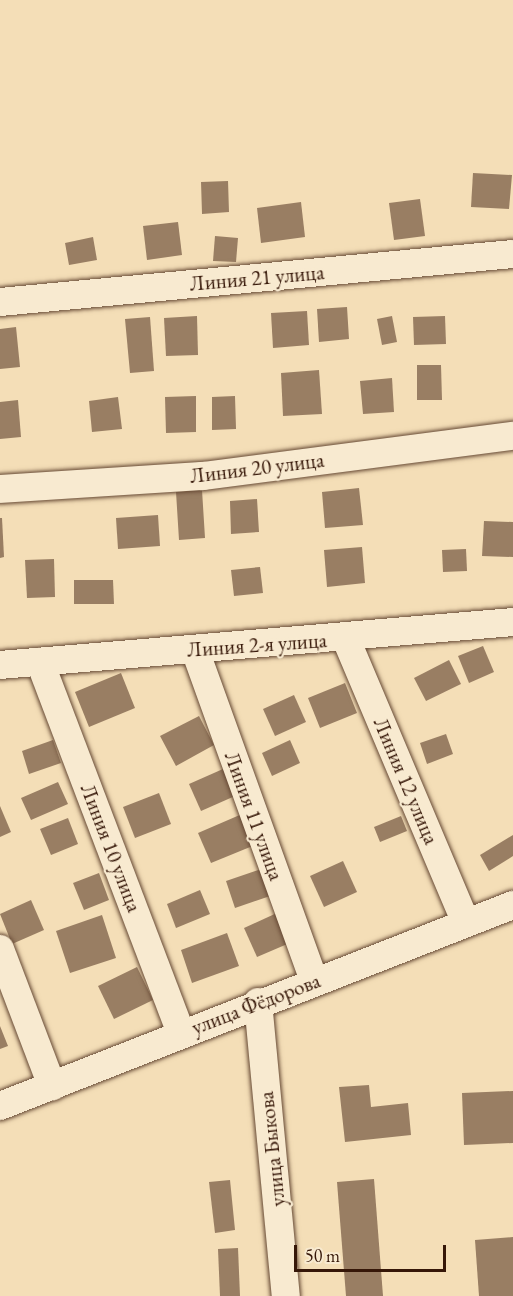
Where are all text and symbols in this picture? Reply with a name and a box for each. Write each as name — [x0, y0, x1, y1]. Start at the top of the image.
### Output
street label: Линия 21 улица — [189, 260, 325, 296]
street label: Линия 20 улица — [188, 447, 326, 489]
street label: Линия 2-я улица — [186, 628, 328, 662]
street label: Линия 12 улица — [368, 714, 444, 848]
street label: Линия 11 улица — [219, 748, 289, 884]
street label: Линия 10 улица — [75, 780, 147, 916]
street label: улица Фёдорова — [188, 968, 324, 1040]
street label: улица Быкова — [253, 1090, 291, 1208]
scale bar — [297, 1233, 448, 1271]
text: 50 m — [305, 1244, 340, 1267]

